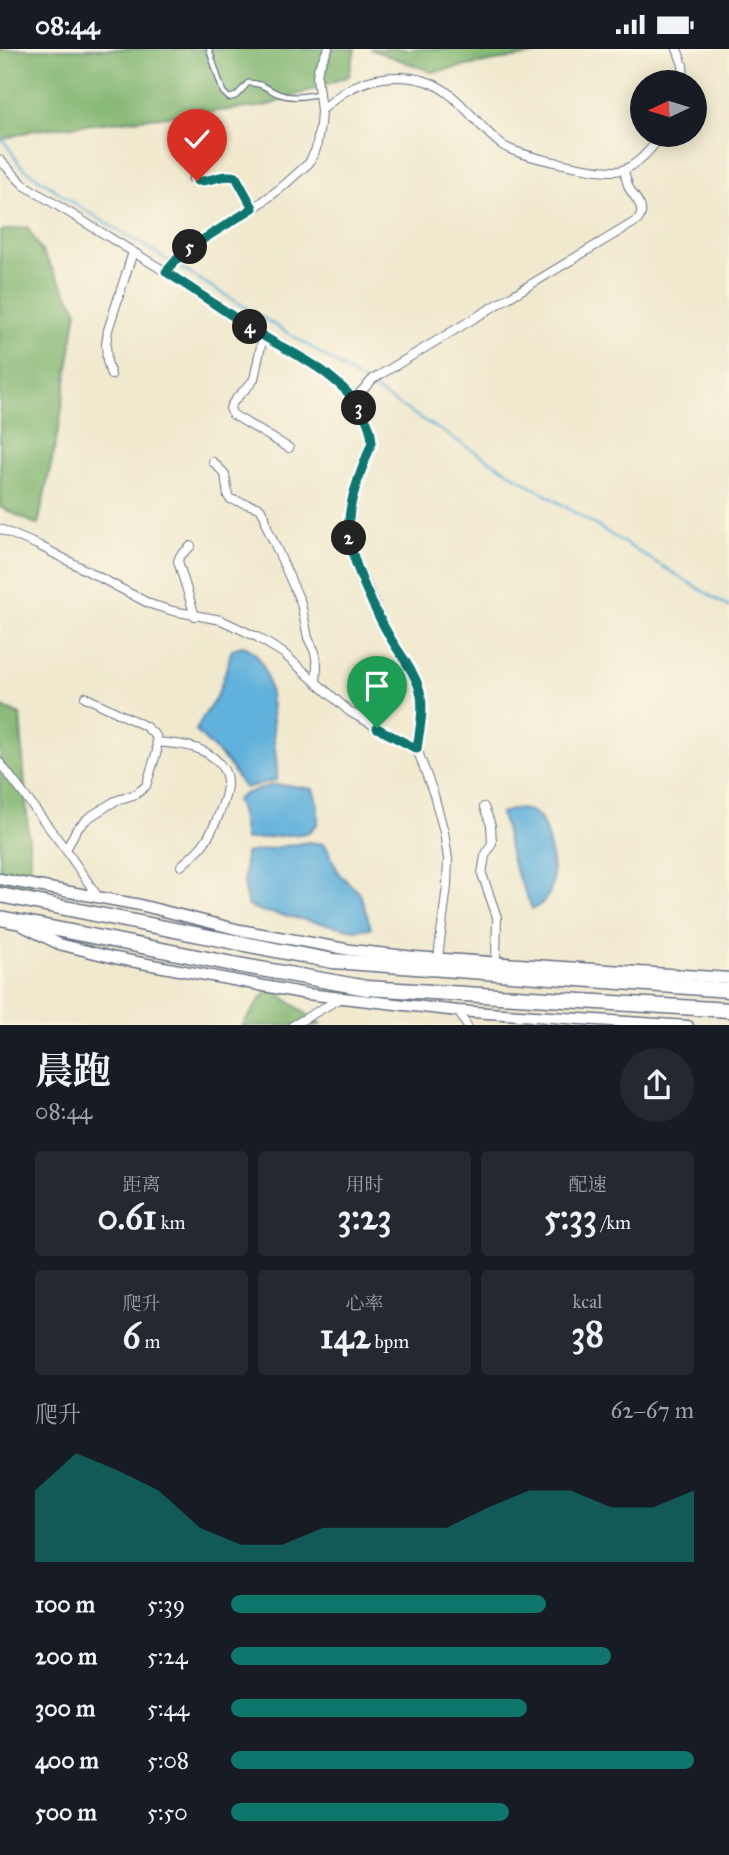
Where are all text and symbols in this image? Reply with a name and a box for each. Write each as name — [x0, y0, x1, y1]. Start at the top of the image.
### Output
text: 08:44 — [35, 9, 99, 41]
north arrow — [630, 70, 707, 147]
map controls — [630, 70, 707, 147]
pin — [167, 109, 227, 181]
icon: check — [178, 120, 216, 158]
pin: 5 — [172, 229, 208, 265]
text: 5 — [185, 235, 194, 258]
pin: 4 — [232, 309, 268, 345]
text: 4 — [244, 315, 255, 338]
pin: 3 — [342, 391, 376, 425]
text: 3 — [355, 396, 362, 419]
pin: 2 — [332, 521, 366, 555]
text: 2 — [344, 526, 353, 549]
pin — [347, 656, 407, 728]
icon: arrive — [358, 667, 396, 705]
text: 晨跑 — [35, 1048, 111, 1094]
button: share — [620, 1048, 694, 1122]
text: 08:44 — [35, 1097, 92, 1125]
text: 距离 — [122, 1173, 161, 1196]
text: 用时 — [345, 1173, 384, 1196]
text: 配速 — [568, 1173, 607, 1196]
text: 0.61 — [97, 1196, 157, 1239]
text: 3:23 — [337, 1196, 392, 1239]
text: 5:33 — [544, 1196, 597, 1239]
text: km — [157, 1211, 186, 1234]
text: /km — [597, 1211, 631, 1234]
text: kcal — [573, 1290, 602, 1313]
text: 爬升 — [122, 1292, 161, 1315]
text: 心率 — [345, 1292, 384, 1315]
text: 38 — [571, 1313, 604, 1356]
text: 6 — [122, 1315, 140, 1358]
text: 142 — [320, 1315, 370, 1358]
text: m — [140, 1330, 161, 1353]
text: bpm — [370, 1330, 409, 1353]
text: 62–67 m — [610, 1396, 694, 1424]
text: 爬升 — [35, 1400, 81, 1428]
text: 100 m — [35, 1590, 95, 1618]
text: 5:39 — [147, 1590, 185, 1618]
text: 200 m — [35, 1642, 97, 1670]
text: 5:24 — [147, 1642, 188, 1670]
text: 300 m — [35, 1694, 95, 1722]
text: 5:44 — [147, 1694, 189, 1722]
text: 400 m — [35, 1746, 99, 1774]
text: 5:08 — [147, 1746, 189, 1774]
text: 500 m — [35, 1798, 97, 1826]
text: 5:50 — [147, 1798, 188, 1826]

